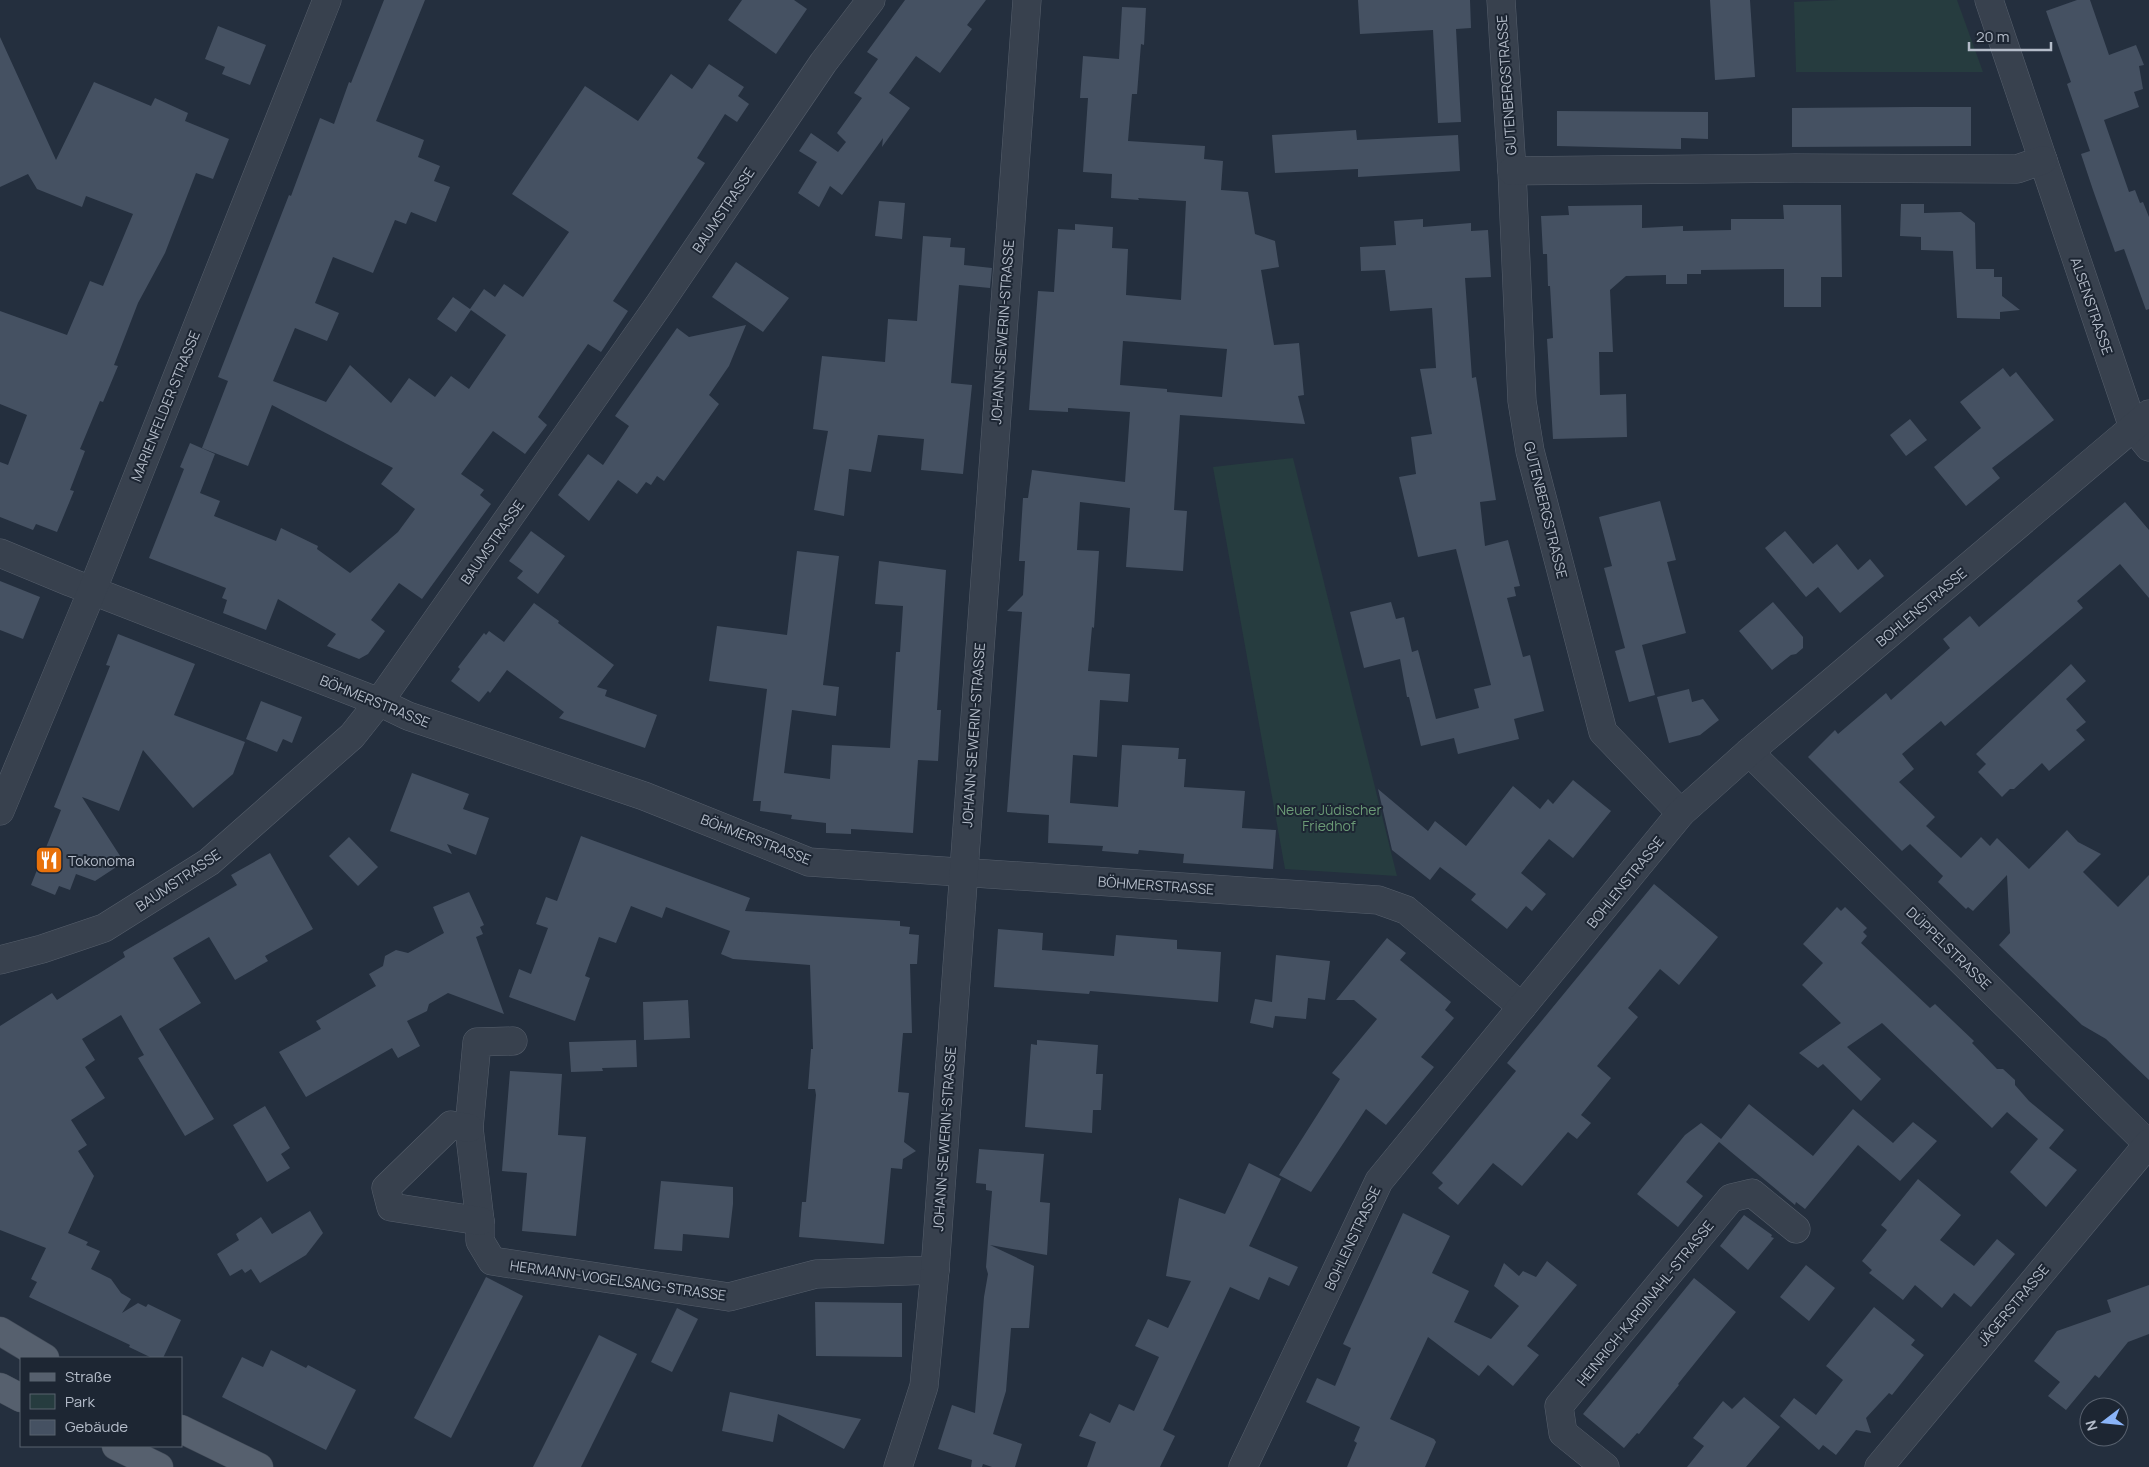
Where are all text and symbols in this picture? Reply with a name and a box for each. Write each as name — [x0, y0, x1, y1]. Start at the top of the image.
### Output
street label: GUTENBERGSTRASSE — [1492, 14, 1520, 156]
scale bar — [1969, 20, 2052, 52]
text: 20 m — [1976, 26, 2009, 47]
street label: BAUMSTRASSE — [688, 164, 758, 256]
street label: JOHANN-SEWERIN-STRASSE — [986, 239, 1018, 425]
street label: ALSENSTRASSE — [2066, 255, 2118, 357]
street label: MARIENFELDER STRASSE — [126, 328, 204, 484]
street label: GUTENBERGSTRASSE — [1520, 439, 1572, 581]
street label: BAUMSTRASSE — [456, 496, 528, 588]
street label: BOHLENSTRASSE — [1872, 563, 1970, 651]
street label: JOHANN-SEWERIN-STRASSE — [957, 642, 989, 828]
street label: BÖHMERSTRASSE — [317, 670, 433, 732]
park label: Neuer Jüdischer Friedhof — [1276, 800, 1382, 835]
street label: BÖHMERSTRASSE — [698, 809, 814, 869]
street label: BOHLENSTRASSE — [1582, 832, 1668, 932]
restaurant icon: Tokonoma — [34, 845, 64, 875]
street label: BAUMSTRASSE — [132, 845, 224, 915]
place label: Tokonoma — [68, 851, 135, 870]
street label: BÖHMERSTRASSE — [1097, 871, 1215, 899]
street label: DÜPPELSTRASSE — [1902, 903, 1996, 993]
street label: JOHANN-SEWERIN-STRASSE — [928, 1046, 960, 1232]
street label: BOHLENSTRASSE — [1320, 1183, 1384, 1293]
street label: HEINRICH-KARDINAHL-STRASSE — [1572, 1216, 1718, 1390]
street label: HERMANN-VOGELSANG-STRASSE — [509, 1255, 727, 1305]
street label: JÄGERSTRASSE — [1973, 1260, 2053, 1350]
legend — [20, 1357, 182, 1447]
text: Straße — [65, 1366, 112, 1387]
text: Park — [65, 1391, 95, 1412]
north arrow — [2079, 1397, 2129, 1447]
text: Gebäude — [65, 1416, 128, 1437]
text: N — [2081, 1418, 2102, 1433]

